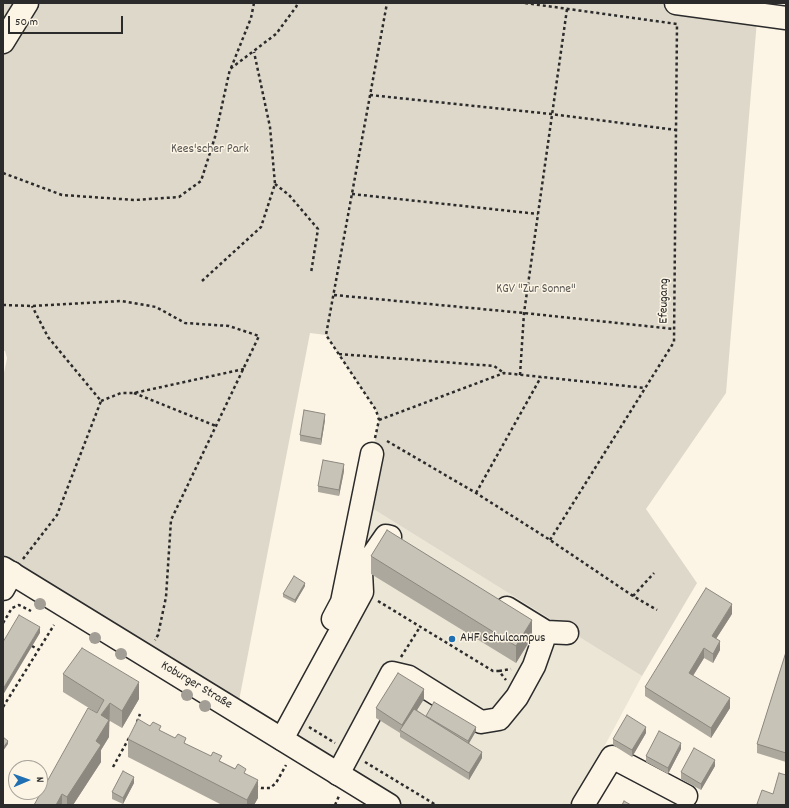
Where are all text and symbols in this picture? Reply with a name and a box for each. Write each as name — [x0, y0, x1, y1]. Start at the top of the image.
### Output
scale bar — [10, 8, 125, 34]
text: 50 m — [15, 14, 38, 31]
park label: Kees'scher Park — [171, 142, 249, 158]
street label: Efeugang — [657, 278, 673, 324]
park label: KGV "Zur Sonne" — [496, 282, 576, 298]
place label: AHF Schulcampus — [460, 631, 545, 647]
marker: AHF Schulcampus — [447, 634, 457, 644]
street label: Koburger Straße — [158, 659, 234, 713]
north arrow — [8, 760, 48, 800]
text: N — [31, 777, 47, 783]

